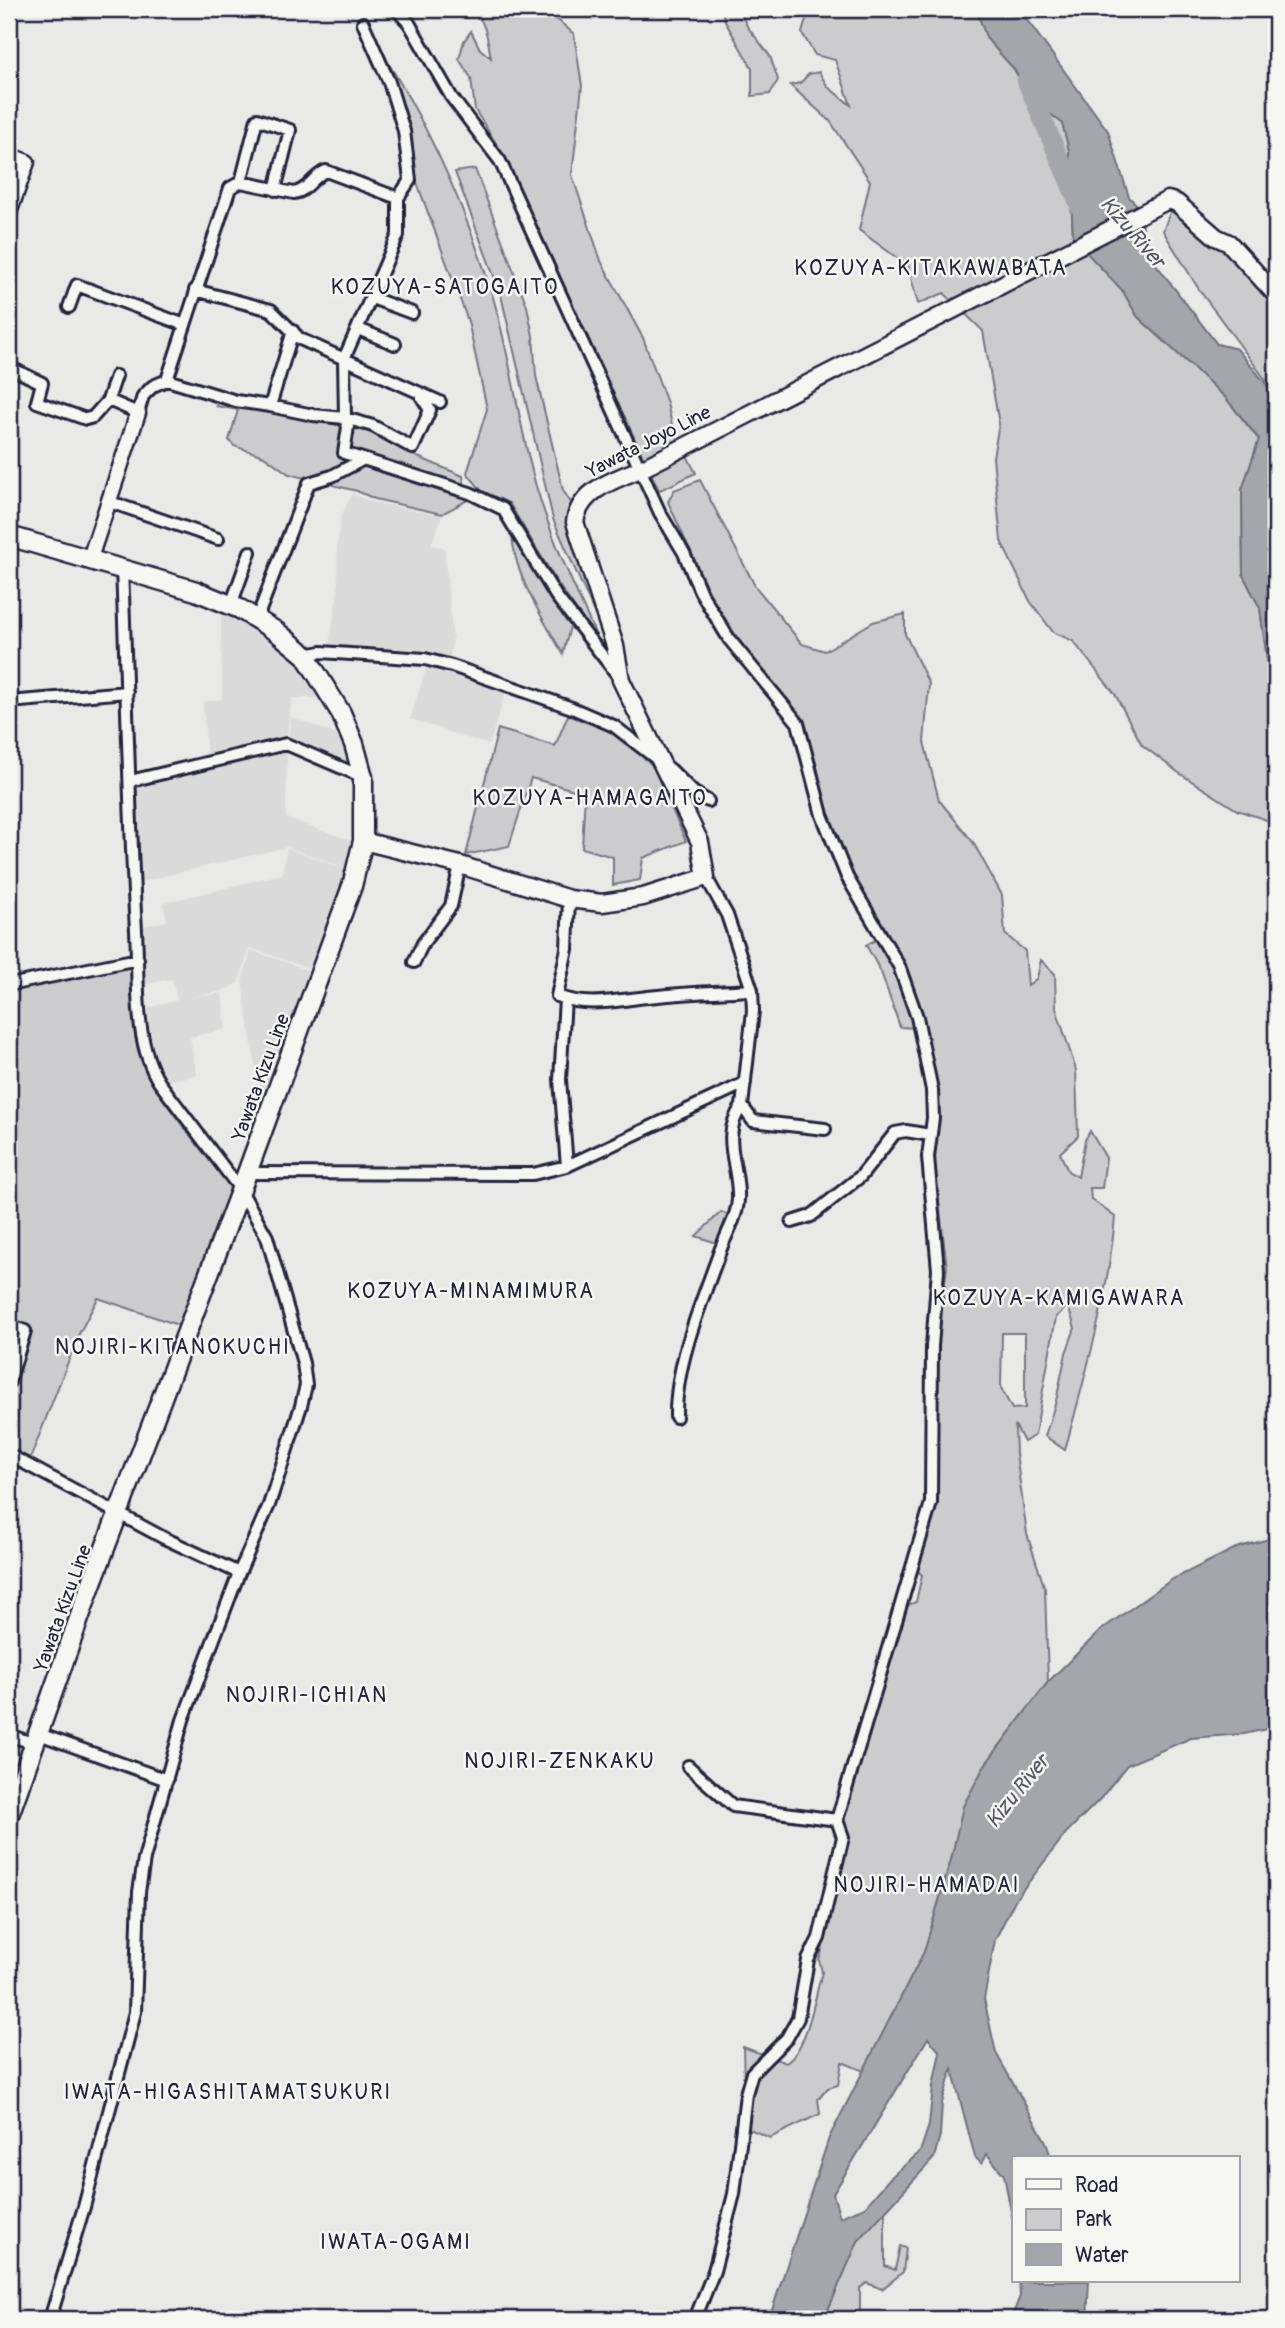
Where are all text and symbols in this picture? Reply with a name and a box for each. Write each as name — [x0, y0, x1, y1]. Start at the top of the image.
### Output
water label: Kizu River — [1094, 191, 1173, 276]
district label: KOZUYA-KITAKAWABATA — [794, 255, 1068, 282]
district label: KOZUYA-SATOGAITO — [331, 274, 559, 301]
street label: Yawata Joyo Line — [581, 400, 715, 484]
district label: KOZUYA-HAMAGAITO — [472, 785, 708, 812]
street label: Yawata Kizu Line — [227, 1010, 295, 1145]
district label: KOZUYA-MINAMIMURA — [347, 1278, 595, 1305]
district label: KOZUYA-KAMIGAWARA — [933, 1285, 1185, 1312]
district label: NOJIRI-KITANOKUCHI — [55, 1334, 291, 1361]
street label: Yawata Kizu Line — [29, 1541, 97, 1676]
district label: NOJIRI-ICHIAN — [226, 1682, 388, 1709]
water label: Kizu River — [980, 1747, 1057, 1833]
district label: NOJIRI-ZENKAKU — [464, 1748, 656, 1775]
district label: NOJIRI-HAMADAI — [834, 1872, 1020, 1899]
district label: IWATA-HIGASHITAMATSUKURI — [64, 2079, 392, 2106]
legend — [1012, 2156, 1240, 2282]
text: Road — [1075, 2172, 1119, 2199]
text: Park — [1075, 2206, 1112, 2233]
district label: IWATA-OGAMI — [320, 2229, 472, 2256]
text: Water — [1075, 2242, 1129, 2269]

